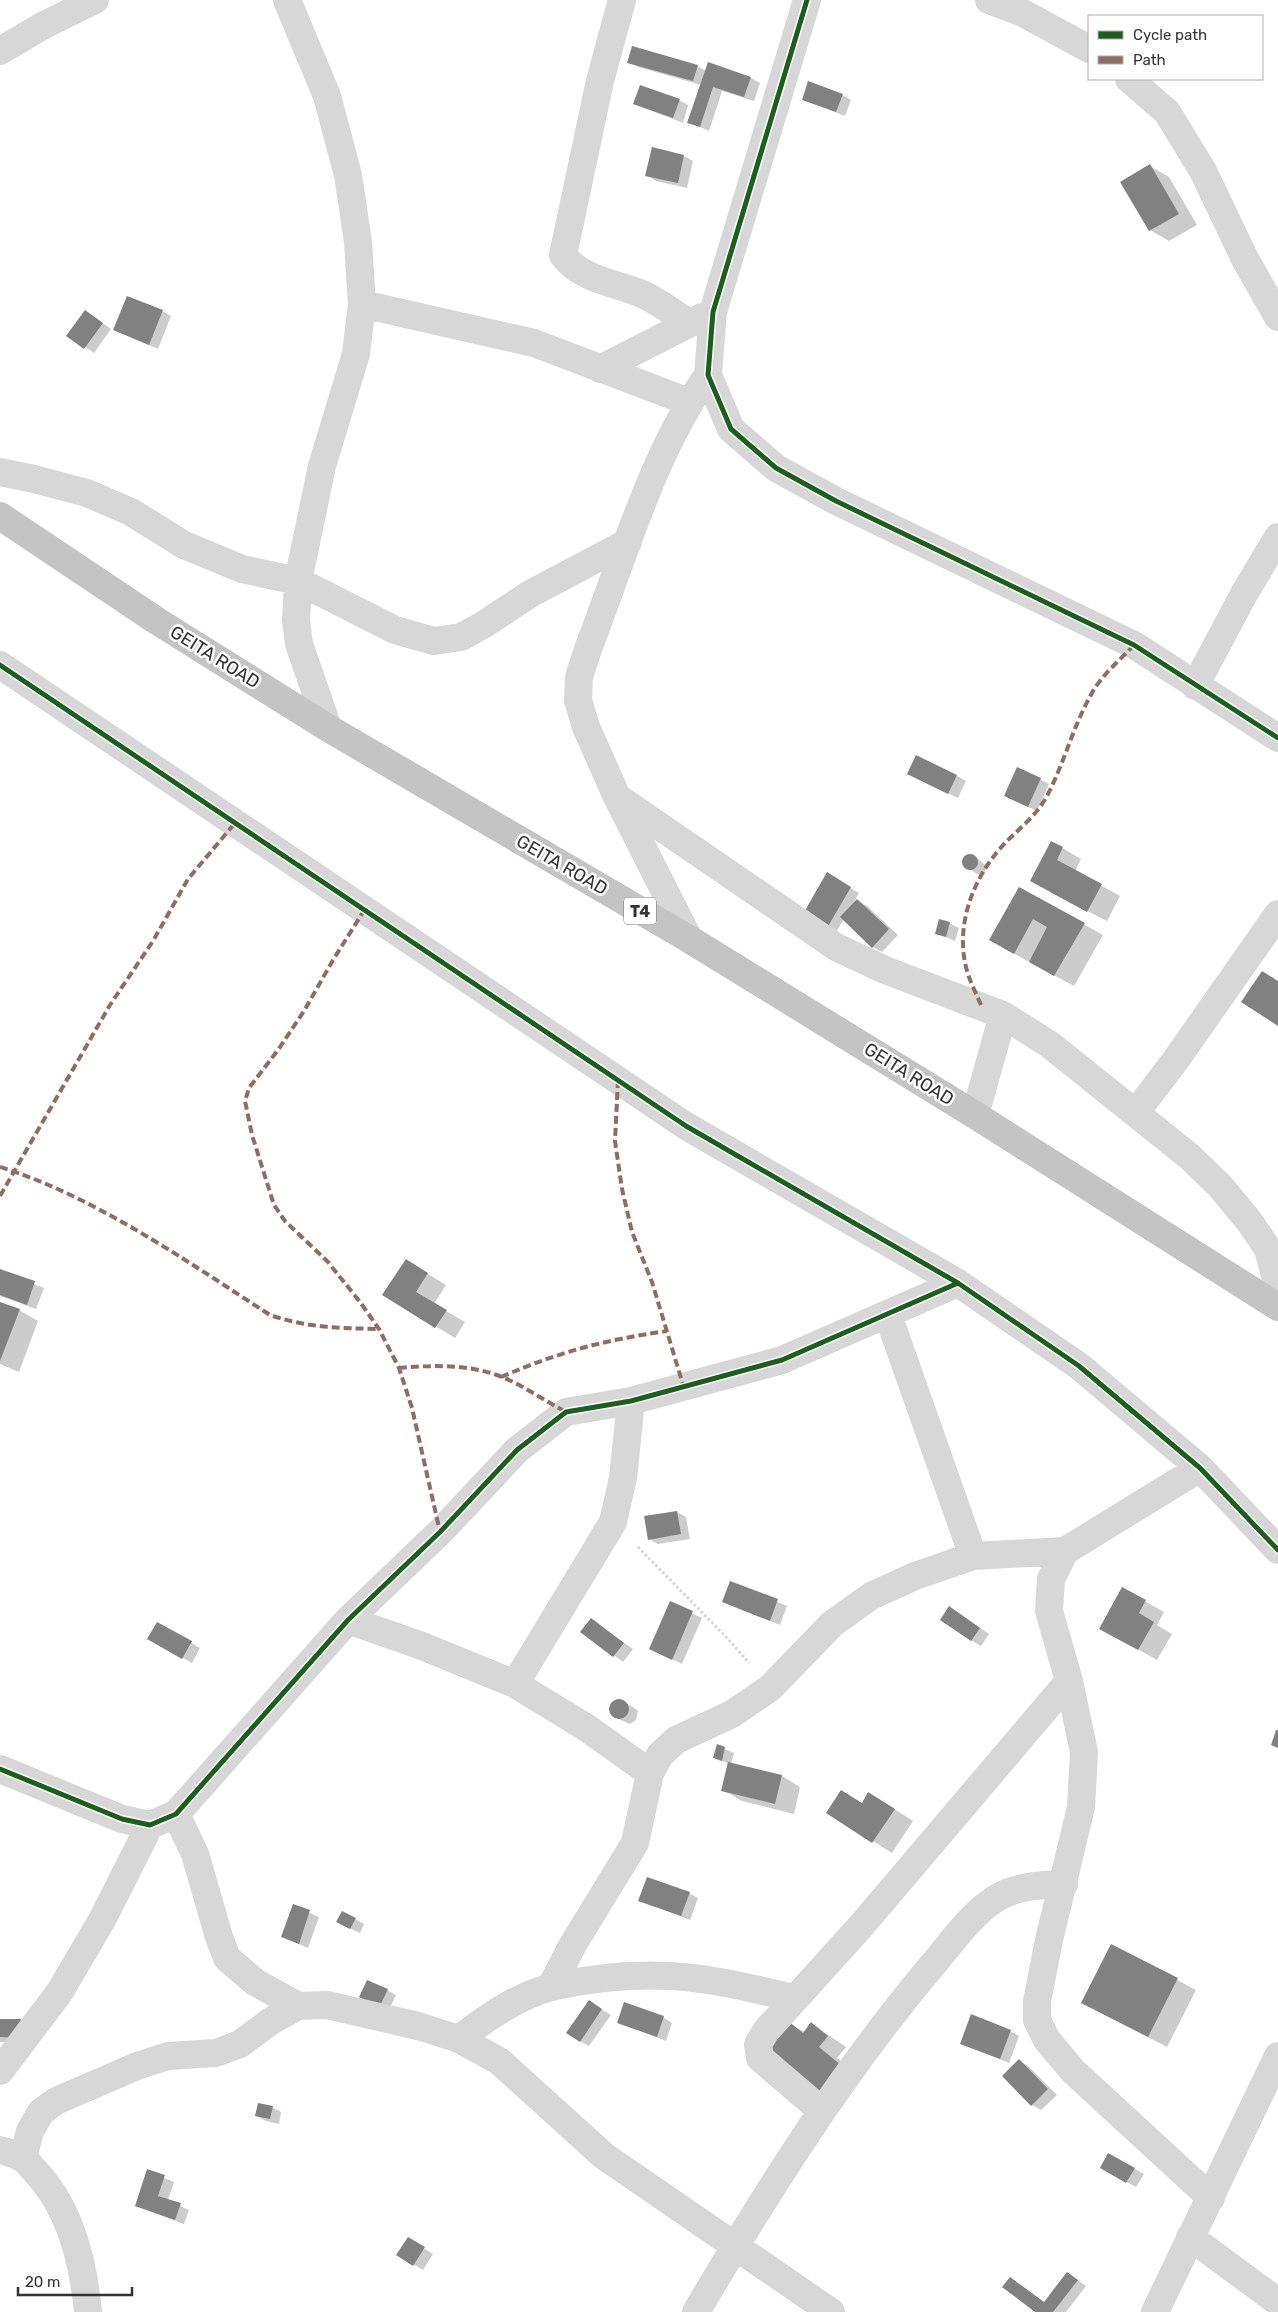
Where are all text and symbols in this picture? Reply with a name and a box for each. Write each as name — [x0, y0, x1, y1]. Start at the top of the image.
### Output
legend — [1088, 15, 1263, 80]
text: Cycle path — [1133, 26, 1207, 44]
text: Path — [1133, 51, 1166, 69]
street label: GEITA ROAD — [166, 621, 264, 693]
street label: GEITA ROAD — [513, 830, 611, 900]
road number: T4 — [624, 898, 656, 924]
street label: GEITA ROAD — [860, 1038, 958, 1110]
scale bar — [18, 2264, 131, 2296]
text: 20 m — [25, 2273, 60, 2291]

